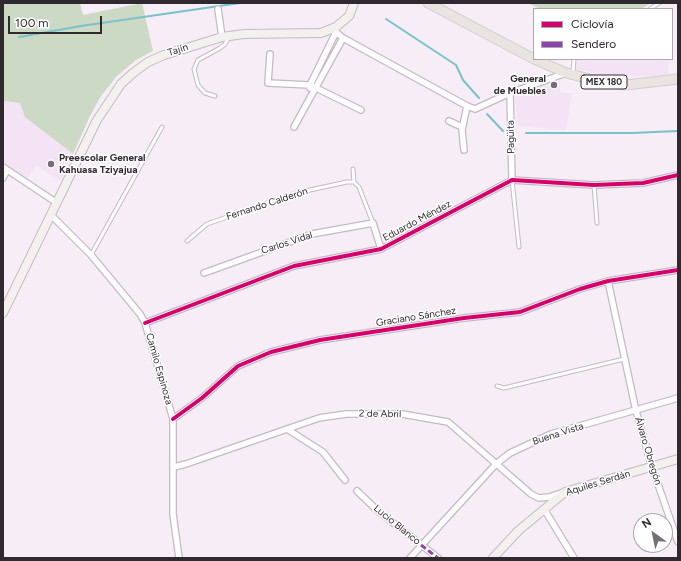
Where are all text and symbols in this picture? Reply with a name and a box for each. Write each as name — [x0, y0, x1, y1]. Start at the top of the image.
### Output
scale bar — [10, 8, 104, 34]
legend — [533, 8, 673, 60]
text: 100 m — [15, 16, 49, 30]
text: Ciclovía — [571, 17, 614, 31]
text: Sendero — [571, 37, 616, 51]
street label: Tajín — [166, 41, 190, 59]
place label: General de Muebles — [494, 73, 546, 96]
road number: MEX 180 — [581, 75, 627, 89]
marker: General de Muebles — [549, 80, 559, 90]
street label: Pagüita — [505, 120, 517, 154]
place label: Preescolar General Kahuasa Tziyajua — [59, 152, 146, 176]
marker: Preescolar General Kahuasa Tziyajua — [46, 159, 56, 169]
street label: Fernando Calderón — [225, 185, 309, 223]
street label: Eduardo Méndez — [381, 198, 453, 244]
street label: Carlos Vidal — [260, 229, 314, 257]
street label: Graciano Sánchez — [375, 305, 457, 329]
street label: Camilo Espinoza — [143, 332, 175, 406]
street label: 2 de Abril — [359, 408, 401, 420]
street label: Álvaro Obregón — [632, 416, 664, 486]
street label: Buena Vista — [531, 420, 585, 448]
street label: Aquiles Serdán — [564, 468, 632, 498]
street label: Lucio Blanco — [371, 502, 423, 548]
north arrow — [633, 513, 673, 553]
text: N — [640, 516, 654, 531]

